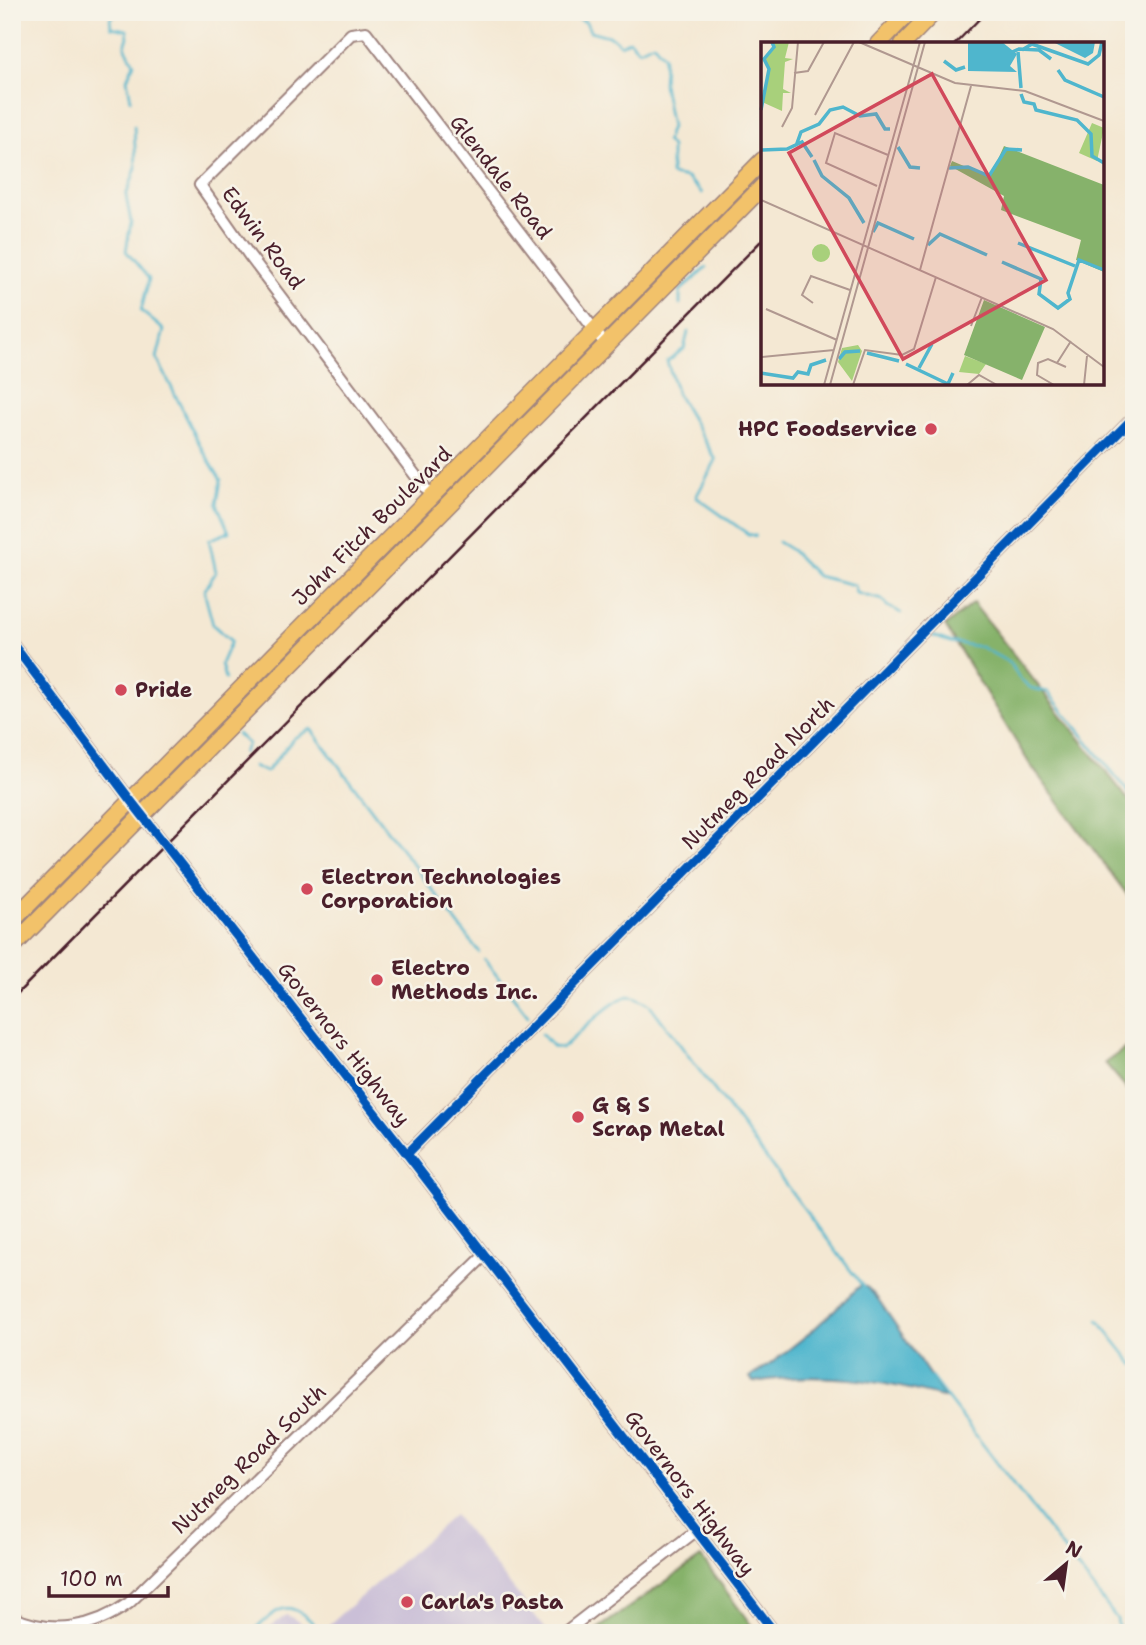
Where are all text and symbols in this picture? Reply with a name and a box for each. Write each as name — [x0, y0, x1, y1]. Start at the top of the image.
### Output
inset map — [761, 42, 1104, 385]
street label: Glendale Road — [444, 109, 558, 245]
street label: Edwin Road — [215, 181, 311, 295]
place label: HPC Foodservice — [738, 415, 917, 443]
marker: HPC Foodservice — [923, 421, 939, 437]
street label: John Fitch Boulevard — [286, 440, 458, 612]
place label: Pride — [135, 676, 192, 704]
marker: Pride — [113, 682, 129, 698]
street label: Nutmeg Road North — [675, 690, 841, 856]
place label: Electron Technologies Corporation — [321, 863, 561, 915]
marker: Electron Technologies Corporation — [299, 881, 315, 897]
place label: Electro Methods Inc. — [391, 954, 538, 1006]
street label: Governors Highway — [271, 956, 417, 1132]
marker: Electro Methods Inc. — [369, 972, 385, 988]
place label: G & S Scrap Metal — [592, 1091, 725, 1143]
marker: G & S Scrap Metal — [570, 1109, 586, 1125]
street label: Nutmeg Road South — [166, 1378, 332, 1540]
street label: Governors Highway — [618, 1404, 762, 1582]
north arrow — [1030, 1530, 1100, 1600]
text: N — [1061, 1535, 1087, 1564]
scale bar — [49, 1554, 168, 1598]
text: 100 m — [60, 1565, 123, 1593]
place label: Carla's Pasta — [421, 1588, 564, 1616]
marker: Carla's Pasta — [399, 1594, 415, 1610]

